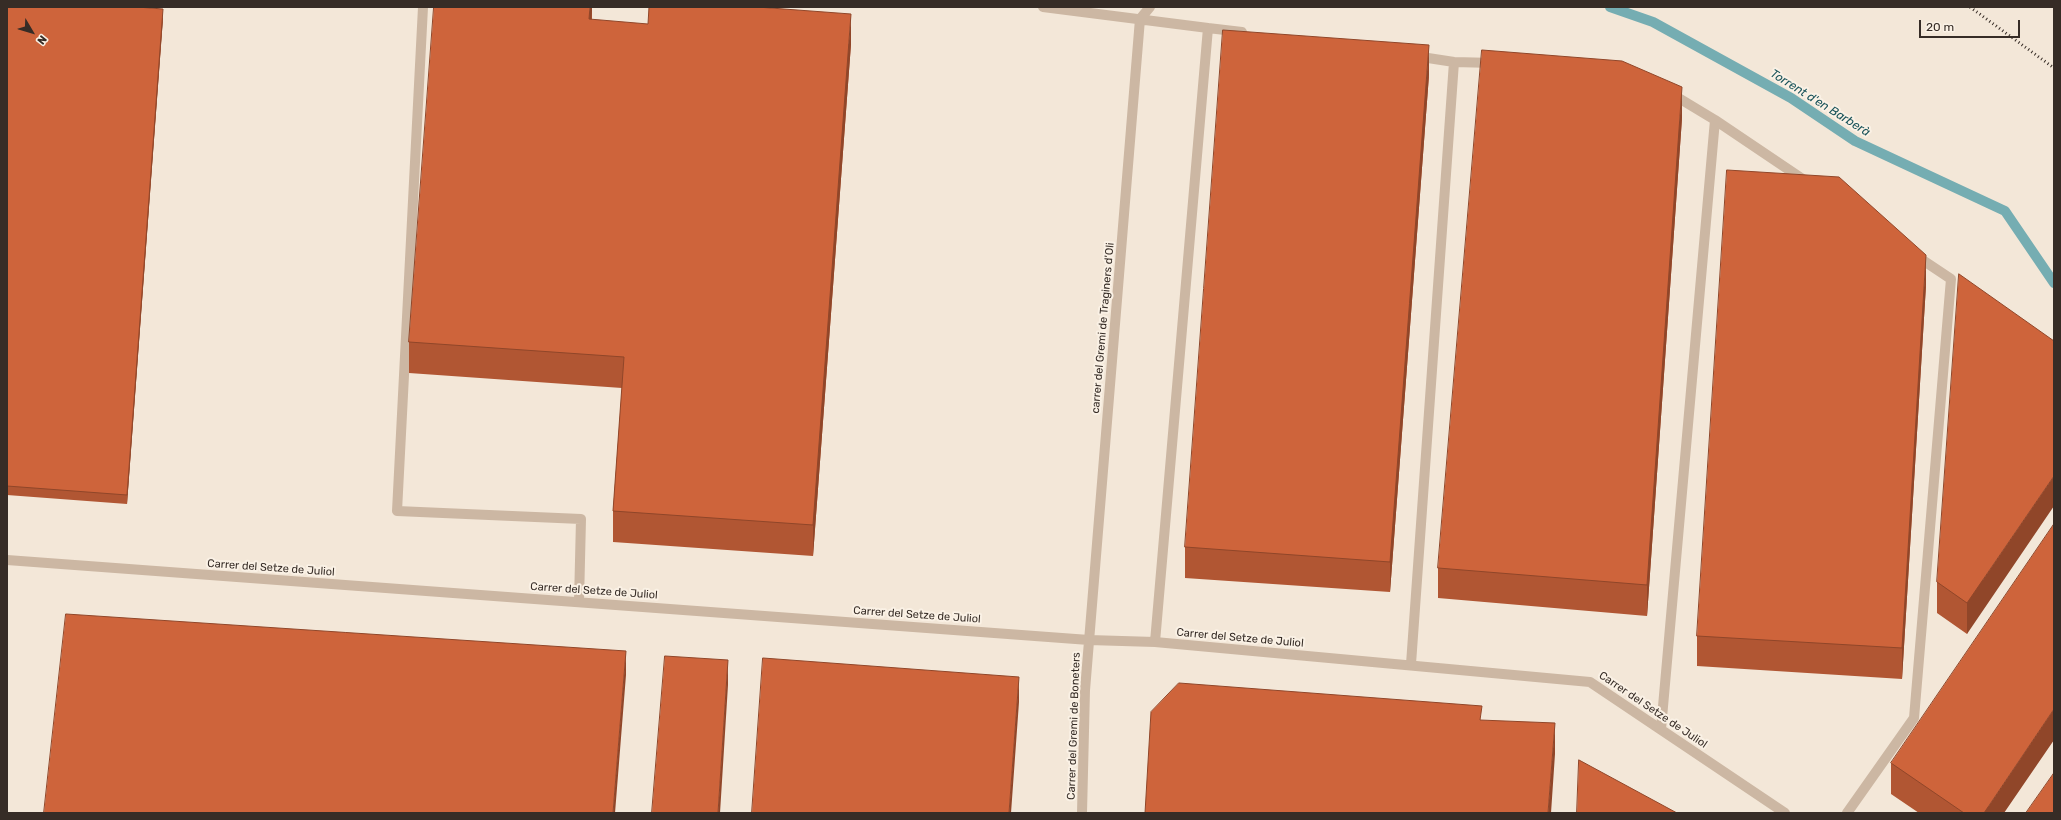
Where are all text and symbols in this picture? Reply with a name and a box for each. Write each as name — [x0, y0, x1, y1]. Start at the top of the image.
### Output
north arrow — [12, 12, 52, 52]
scale bar — [1921, 12, 2022, 38]
text: 20 m — [1926, 20, 1954, 34]
text: N — [34, 33, 49, 47]
water label: Torrent d'en Barberà — [1768, 66, 1872, 140]
street label: carrer del Gremi de Traginers d'Oli — [1089, 242, 1117, 414]
street label: Carrer del Setze de Juliol — [207, 557, 335, 579]
street label: Carrer del Setze de Juliol — [530, 580, 658, 602]
street label: Carrer del Setze de Juliol — [853, 604, 981, 626]
street label: Carrer del Setze de Juliol — [1176, 626, 1304, 650]
street label: Carrer del Gremi de Boneters — [1065, 652, 1083, 800]
street label: Carrer del Setze de Juliol — [1596, 669, 1710, 751]

